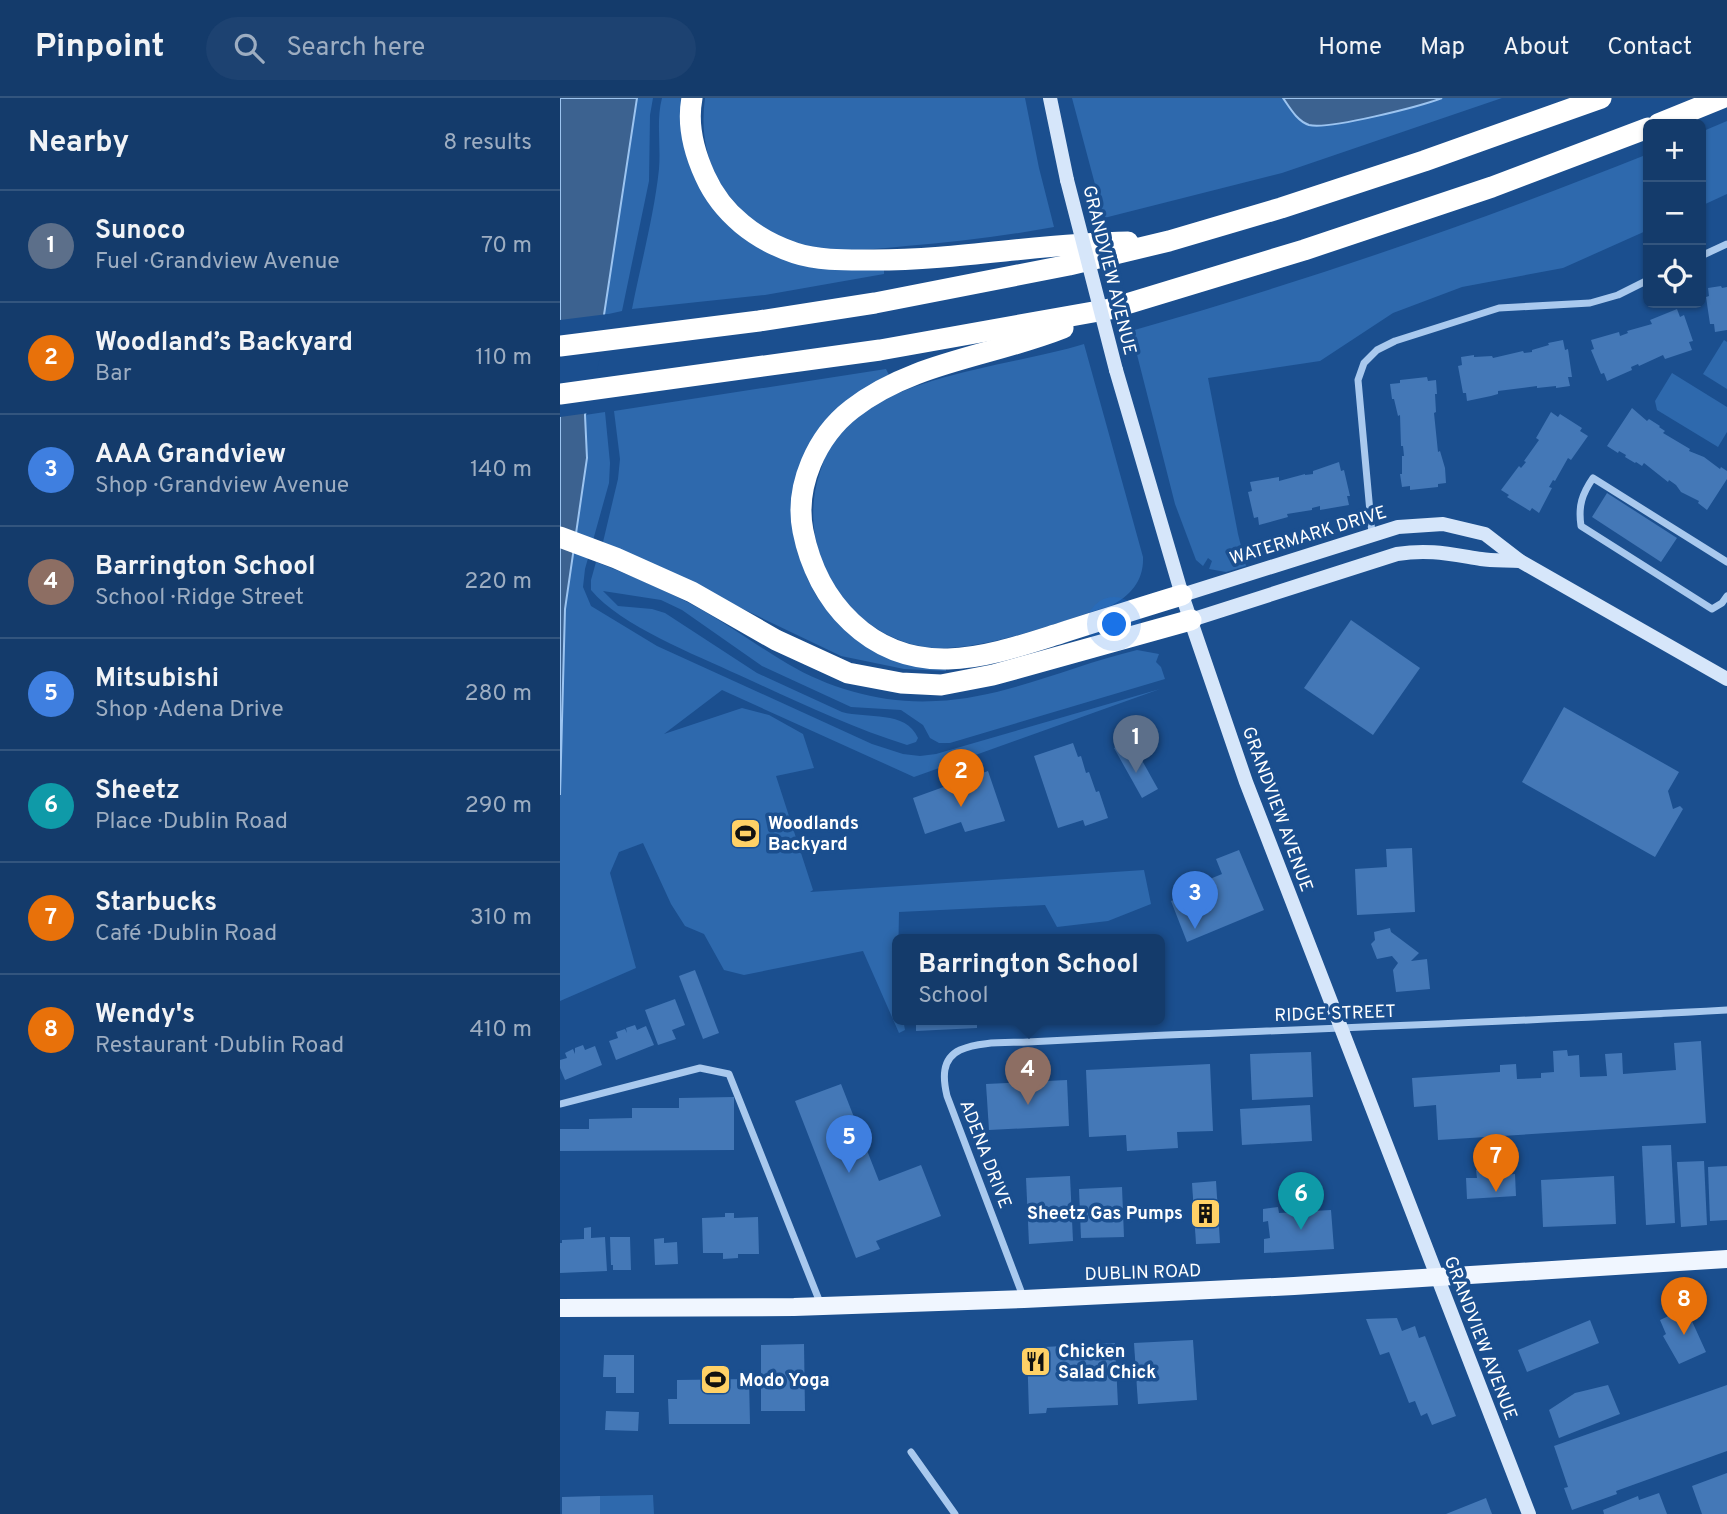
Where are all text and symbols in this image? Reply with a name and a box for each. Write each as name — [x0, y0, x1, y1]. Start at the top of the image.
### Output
search box — [206, 17, 696, 80]
text: Pinpoint — [35, 27, 164, 69]
icon: search — [230, 29, 268, 67]
text: Search here — [286, 32, 425, 65]
text: Home — [1318, 33, 1382, 63]
text: Map — [1420, 33, 1465, 63]
text: About — [1503, 33, 1569, 63]
text: Contact — [1607, 33, 1692, 63]
map controls — [1643, 119, 1706, 308]
button: + — [1643, 119, 1706, 182]
text: Nearby — [28, 125, 129, 162]
text: 8 results — [443, 129, 532, 158]
button: − — [1643, 182, 1706, 245]
street label: GRANDVIEW AVENUE — [1076, 183, 1141, 358]
text: Sunoco — [95, 215, 186, 248]
text: 1 — [46, 232, 56, 261]
text: 70 m — [481, 232, 532, 261]
button: locate — [1643, 245, 1706, 308]
text: Fuel · Grandview Avenue — [95, 248, 340, 277]
text: Woodland’s Backyard — [95, 327, 353, 360]
text: 2 — [44, 344, 58, 373]
text: 110 m — [475, 344, 532, 373]
text: Bar — [95, 360, 132, 389]
text: AAA Grandview — [95, 439, 286, 472]
text: 3 — [44, 456, 58, 485]
text: 140 m — [470, 456, 532, 485]
text: Shop · Grandview Avenue — [95, 472, 349, 501]
street label: WATERMARK DRIVE — [1227, 502, 1390, 571]
text: Barrington School — [95, 551, 316, 584]
text: 4 — [44, 568, 58, 597]
text: 220 m — [464, 568, 532, 597]
text: School · Ridge Street — [95, 584, 304, 613]
your location — [1097, 607, 1131, 641]
text: Mitsubishi — [95, 663, 219, 696]
text: 5 — [44, 680, 58, 709]
text: 280 m — [464, 680, 532, 709]
text: Shop · Adena Drive — [95, 696, 284, 725]
pin: 1 — [1113, 715, 1159, 773]
street label: GRANDVIEW AVENUE — [1236, 724, 1317, 895]
pin: 2 — [938, 749, 984, 807]
text: Sheetz — [95, 775, 180, 808]
text: 6 — [44, 792, 58, 821]
text: 290 m — [465, 792, 532, 821]
text: Place · Dublin Road — [95, 808, 288, 837]
place label: Woodlands Backyard — [768, 813, 859, 857]
sports icon: Woodlands Backyard — [728, 816, 762, 850]
pin: 3 — [1172, 871, 1218, 929]
text: Starbucks — [95, 887, 217, 920]
text: 7 — [45, 904, 57, 933]
text: 310 m — [470, 904, 532, 933]
text: Café · Dublin Road — [95, 920, 277, 949]
popup — [892, 934, 1165, 1025]
text: Barrington School — [918, 949, 1139, 982]
text: School — [918, 982, 988, 1011]
text: Wendy's — [95, 999, 195, 1032]
street label: RIDGE STREET — [1274, 1001, 1396, 1028]
text: 8 — [44, 1016, 58, 1045]
text: 410 m — [469, 1016, 532, 1045]
text: Restaurant · Dublin Road — [95, 1032, 344, 1061]
pin: 4 — [1005, 1047, 1051, 1105]
street label: ADENA DRIVE — [953, 1097, 1016, 1212]
pin: 5 — [826, 1115, 872, 1173]
pin: 7 — [1473, 1134, 1519, 1192]
pin: 6 — [1278, 1172, 1324, 1230]
building icon: Sheetz Gas Pumps — [1189, 1196, 1223, 1230]
place label: Sheetz Gas Pumps — [1027, 1203, 1183, 1226]
street label: GRANDVIEW AVENUE — [1438, 1253, 1522, 1424]
street label: DUBLIN ROAD — [1084, 1260, 1202, 1287]
pin: 8 — [1661, 1277, 1707, 1335]
place label: Chicken Salad Chick — [1058, 1341, 1156, 1385]
restaurant icon: Chicken Salad Chick — [1018, 1344, 1052, 1378]
sports icon: Modo Yoga — [699, 1363, 733, 1397]
place label: Modo Yoga — [739, 1370, 830, 1393]

